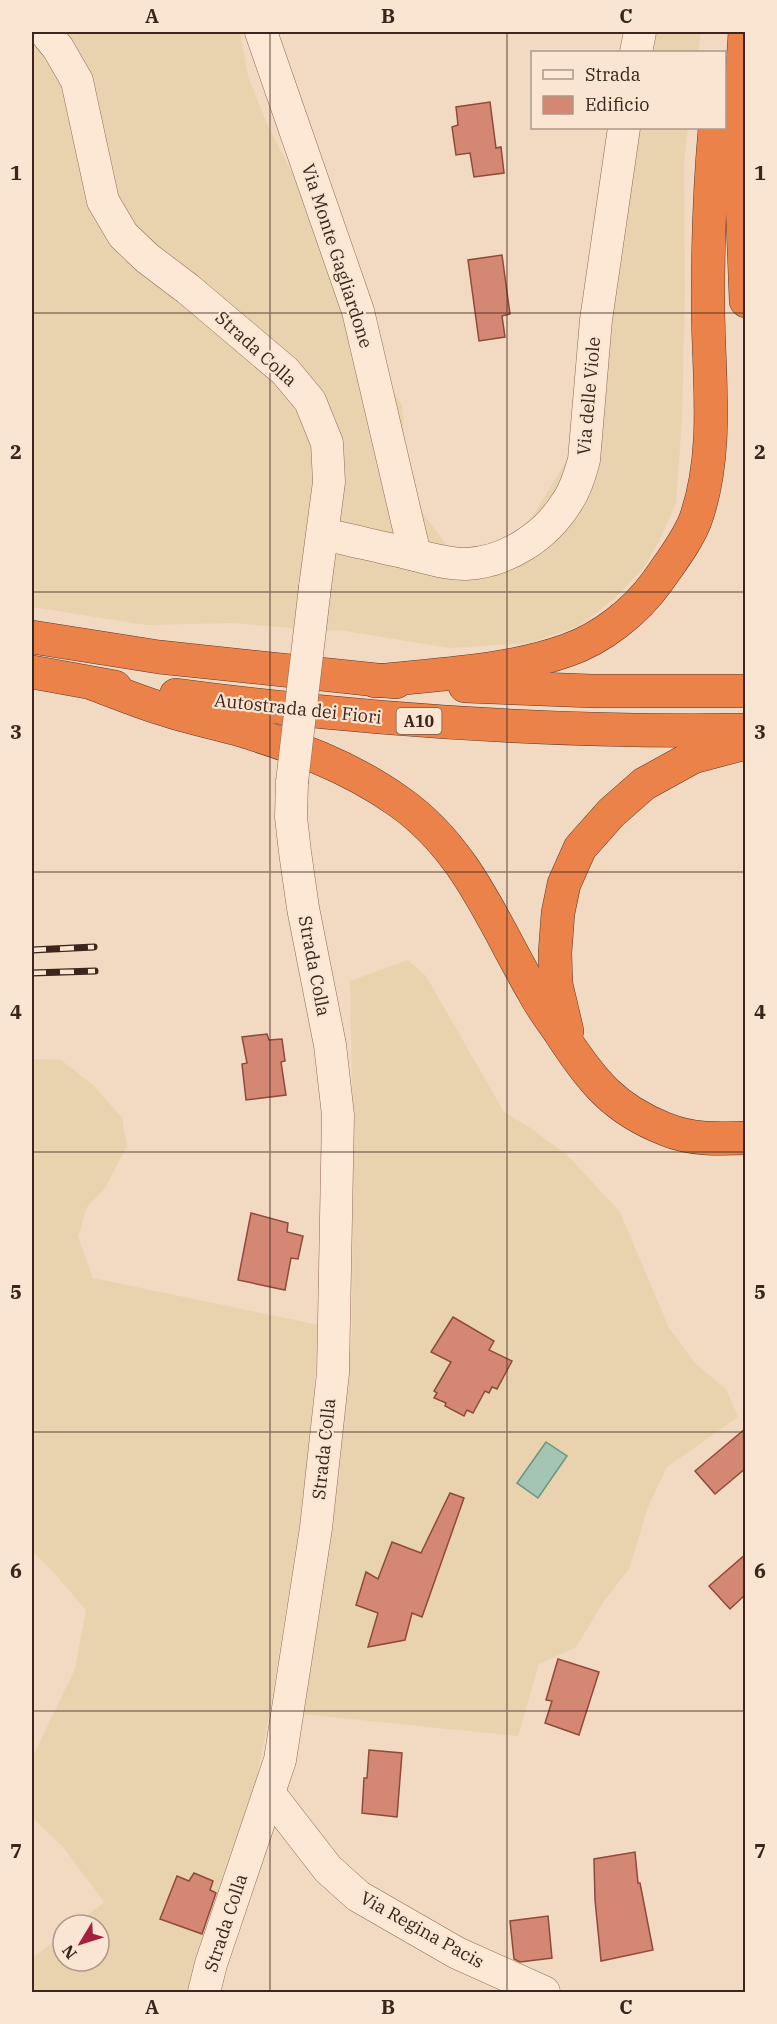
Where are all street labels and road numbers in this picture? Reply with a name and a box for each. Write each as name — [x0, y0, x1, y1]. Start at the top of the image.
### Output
street label: Via Monte Gagliardone — [297, 161, 378, 351]
street label: Strada Colla — [211, 306, 302, 391]
street label: Via delle Viole — [572, 336, 605, 456]
street label: Autostrada dei Fiori — [213, 688, 383, 729]
road number: A10 — [396, 708, 442, 734]
street label: Strada Colla — [293, 914, 336, 1018]
street label: Strada Colla — [307, 1397, 340, 1501]
street label: Strada Colla — [199, 1871, 252, 1975]
street label: Via Regina Pacis — [356, 1886, 488, 1973]

